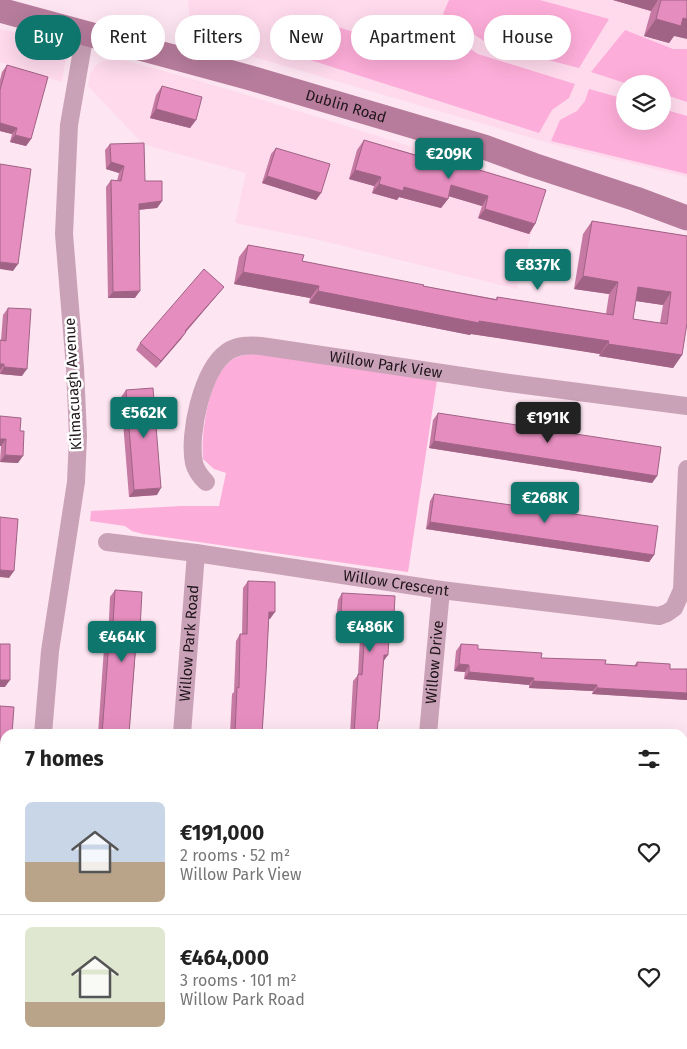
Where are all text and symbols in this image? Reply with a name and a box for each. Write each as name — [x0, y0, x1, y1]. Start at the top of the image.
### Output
chip: Buy — [15, 15, 81, 60]
chip: Rent — [91, 15, 165, 60]
chip: Filters — [175, 15, 260, 60]
chip: New — [270, 15, 341, 60]
chip: Apartment — [351, 15, 474, 60]
chip: House — [484, 15, 571, 60]
map controls — [616, 75, 671, 130]
button: layers — [616, 75, 671, 130]
street label: Dublin Road — [303, 86, 388, 127]
pin: €209K — [414, 138, 484, 180]
text: €209K — [426, 144, 472, 163]
pin: €837K — [503, 248, 573, 291]
text: €837K — [516, 255, 560, 274]
street label: Kilmacuagh Avenue — [61, 317, 85, 451]
street label: Willow Park View — [328, 347, 444, 382]
pin: €562K — [109, 396, 179, 439]
pin: €191K — [513, 402, 583, 444]
text: €562K — [121, 403, 167, 422]
text: €191K — [527, 408, 569, 427]
pin: €268K — [510, 482, 580, 524]
text: €268K — [522, 488, 568, 507]
street label: Willow Crescent — [342, 566, 451, 600]
street label: Willow Park Road — [176, 584, 203, 702]
pin: €486K — [335, 610, 405, 653]
text: €486K — [347, 617, 393, 636]
pin: €464K — [87, 620, 157, 663]
street label: Willow Drive — [422, 620, 447, 705]
text: €464K — [99, 627, 145, 646]
icon: filters — [635, 745, 663, 773]
text: 7 homes — [25, 746, 104, 772]
text: €191,000 — [180, 820, 264, 846]
icon: home — [65, 822, 125, 882]
icon: heart — [635, 838, 663, 866]
text: 2 rooms · 52 m² — [180, 846, 290, 865]
text: Willow Park View — [180, 865, 301, 884]
text: €464,000 — [180, 945, 269, 971]
icon: home — [65, 947, 125, 1007]
icon: heart — [635, 963, 663, 991]
text: 3 rooms · 101 m² — [180, 971, 297, 990]
text: Willow Park Road — [180, 990, 305, 1009]

